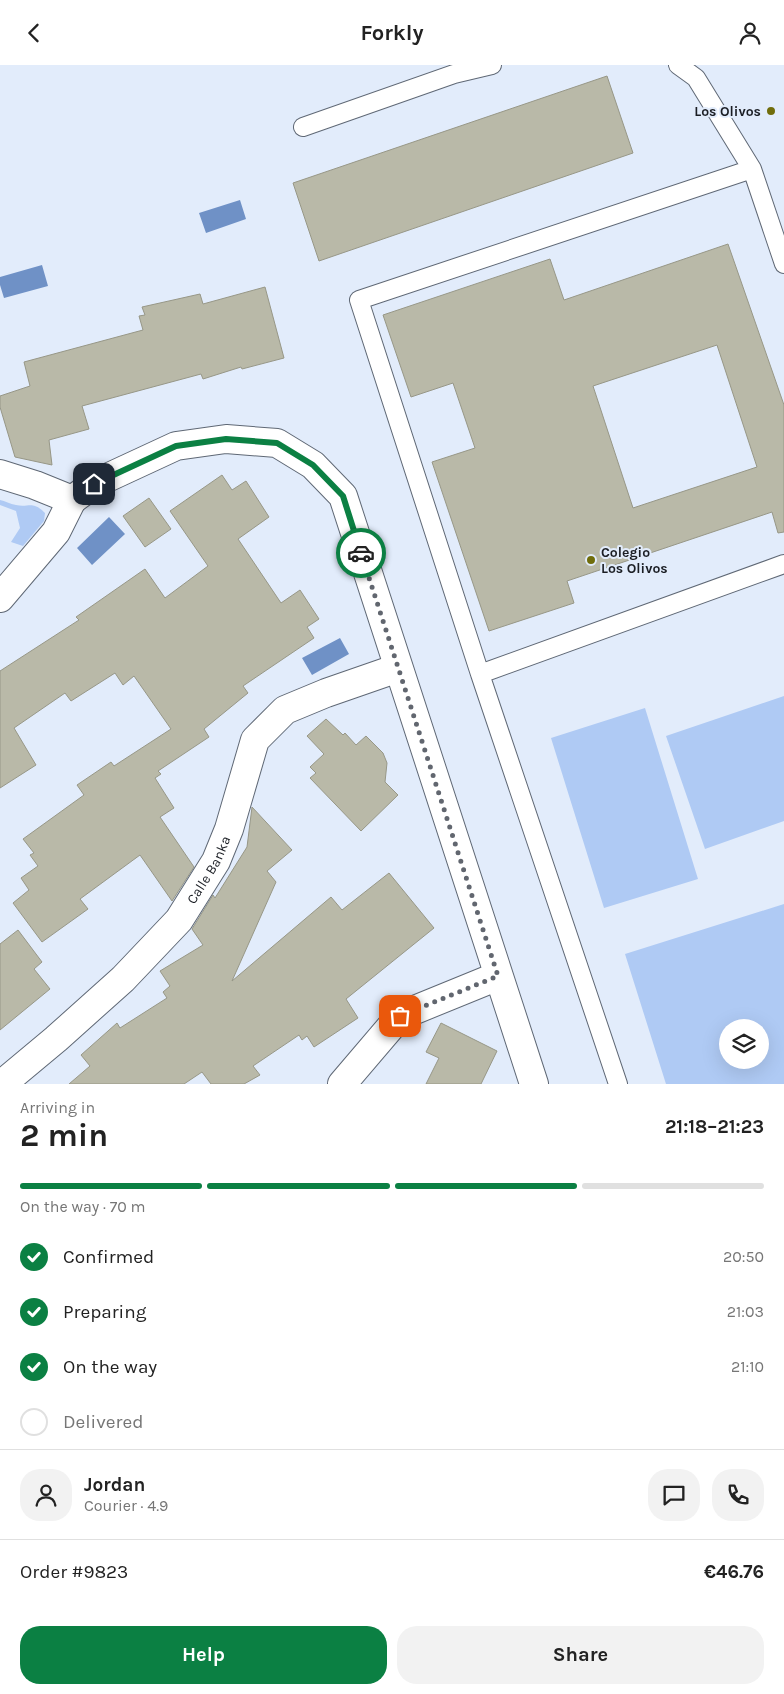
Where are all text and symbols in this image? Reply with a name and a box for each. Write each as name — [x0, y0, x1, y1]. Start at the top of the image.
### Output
icon: back — [20, 19, 48, 47]
icon: person — [736, 19, 764, 47]
text: Forkly — [360, 20, 424, 46]
place label: Los Olivos — [694, 103, 761, 120]
marker: Los Olivos — [765, 105, 777, 117]
pin — [73, 463, 115, 505]
icon: home — [80, 470, 108, 498]
courier — [336, 528, 386, 578]
icon: car — [347, 539, 375, 567]
place label: Colegio Los Olivos — [601, 544, 668, 577]
marker: Colegio Los Olivos — [585, 554, 597, 566]
street label: Calle Banka — [183, 834, 234, 907]
pin — [379, 995, 421, 1037]
icon: bag — [386, 1002, 414, 1030]
map controls — [719, 1019, 769, 1069]
button: layers — [719, 1019, 769, 1069]
text: Arriving in — [20, 1098, 95, 1117]
text: 21:18–21:23 — [665, 1116, 764, 1138]
text: 2 min — [20, 1117, 108, 1154]
text: On the way · 70 m — [20, 1197, 146, 1216]
icon: check — [20, 1243, 48, 1271]
text: Confirmed — [63, 1246, 154, 1268]
text: 20:50 — [723, 1247, 764, 1266]
icon: check — [20, 1298, 48, 1326]
text: Preparing — [63, 1301, 146, 1323]
text: 21:03 — [727, 1302, 764, 1321]
icon: check — [20, 1353, 48, 1381]
text: On the way — [63, 1356, 157, 1378]
text: 21:10 — [731, 1357, 764, 1376]
text: Delivered — [63, 1411, 143, 1433]
button: person — [20, 1469, 72, 1521]
button: chat — [648, 1469, 700, 1521]
button: phone — [712, 1469, 764, 1521]
text: Jordan — [84, 1474, 145, 1496]
text: Courier · 4.9 — [84, 1496, 168, 1515]
text: Order #9823 — [20, 1561, 128, 1583]
text: €46.76 — [704, 1561, 764, 1583]
button: Help — [20, 1626, 387, 1684]
button: Share — [397, 1626, 764, 1684]

